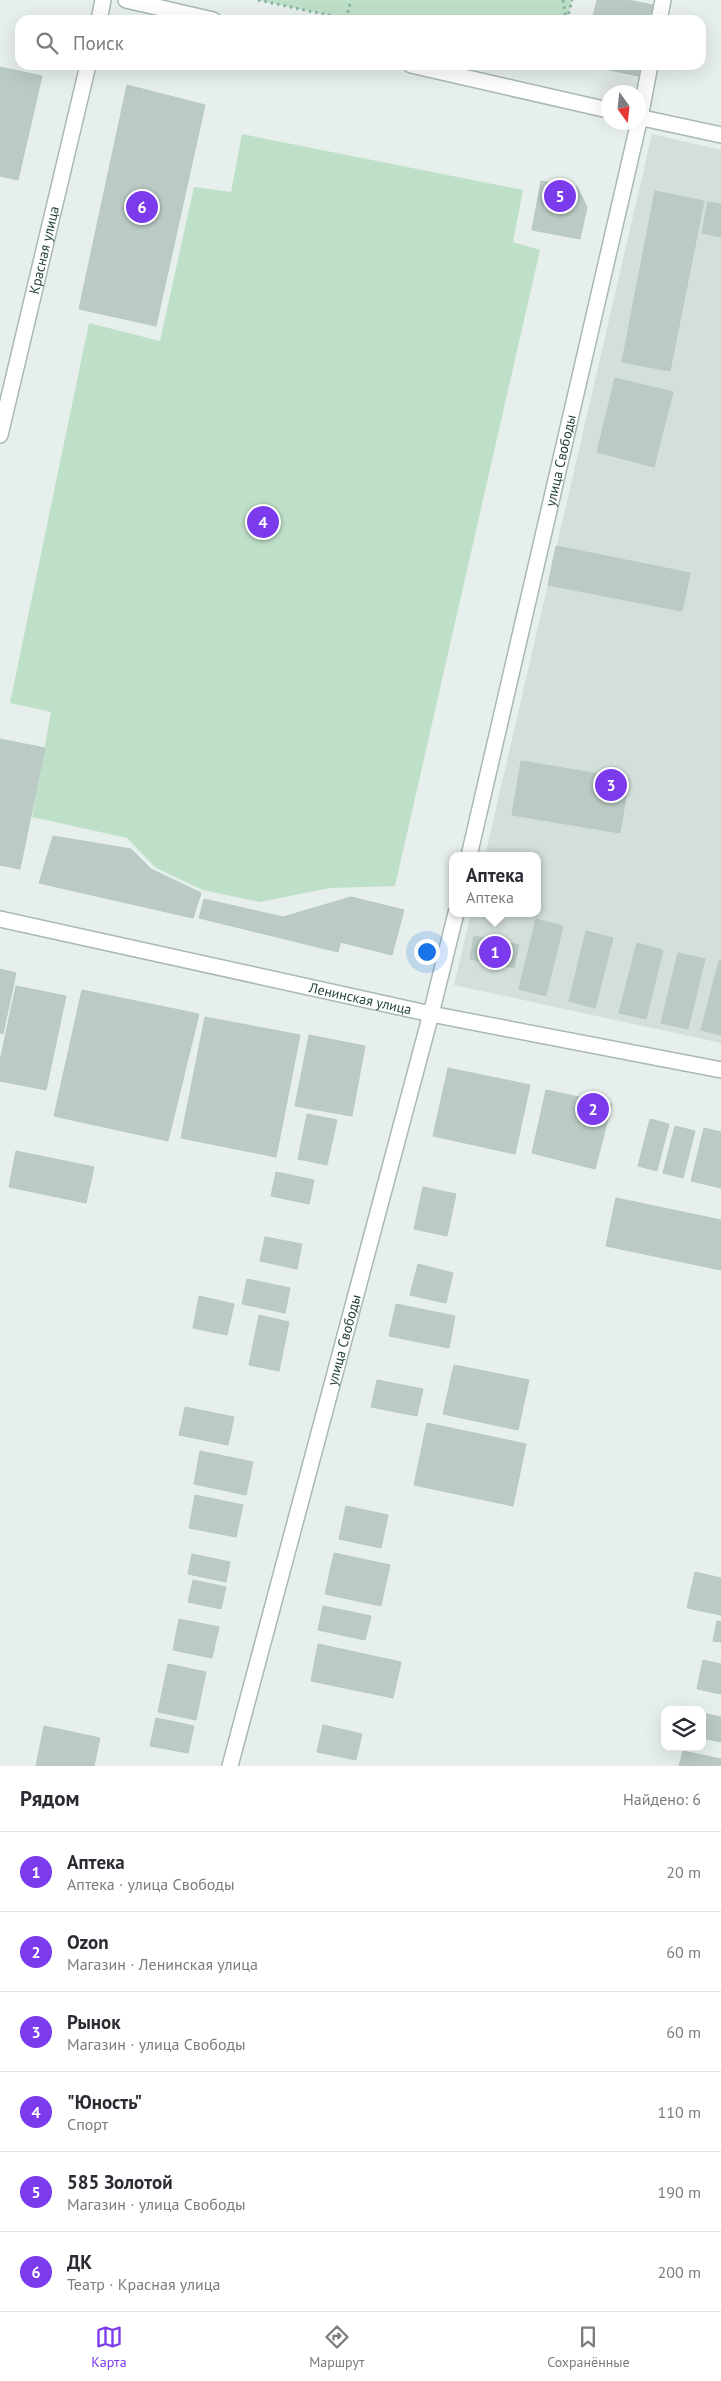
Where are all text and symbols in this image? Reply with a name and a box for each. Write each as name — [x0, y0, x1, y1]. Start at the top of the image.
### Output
search box — [15, 15, 706, 70]
icon: search — [33, 29, 61, 57]
text: Поиск — [73, 31, 124, 55]
north arrow — [601, 85, 646, 130]
pin: 5 — [544, 177, 576, 215]
pin: 6 — [126, 188, 158, 226]
street label: Красная улица — [25, 204, 63, 296]
street label: улица Свободы — [541, 413, 580, 508]
pin: 4 — [247, 503, 279, 541]
pin: 3 — [595, 766, 627, 804]
popup — [449, 852, 541, 917]
text: Аптека — [466, 863, 524, 887]
text: Аптека — [466, 887, 514, 907]
pin: 1 — [479, 933, 511, 971]
your location — [414, 939, 440, 965]
street label: Ленинская улица — [306, 978, 413, 1018]
pin: 2 — [577, 1090, 609, 1128]
street label: улица Свободы — [323, 1292, 365, 1388]
map controls — [661, 1706, 706, 1751]
button: layers — [661, 1706, 706, 1751]
text: Рядом — [20, 1785, 79, 1812]
text: Найдено: 6 — [623, 1789, 701, 1809]
text: Аптека — [67, 1850, 125, 1874]
text: 1 — [31, 1862, 41, 1882]
text: 20 m — [666, 1862, 701, 1882]
text: Аптека · улица Свободы — [67, 1874, 235, 1894]
text: Ozon — [67, 1930, 109, 1954]
text: 2 — [31, 1942, 41, 1962]
text: 60 m — [666, 1942, 701, 1962]
text: Магазин · Ленинская улица — [67, 1954, 258, 1974]
text: Рынок — [67, 2010, 121, 2034]
text: 3 — [31, 2022, 41, 2042]
text: 60 m — [666, 2022, 701, 2042]
text: Магазин · улица Свободы — [67, 2034, 246, 2054]
text: "Юность" — [67, 2090, 142, 2114]
text: 4 — [31, 2102, 41, 2122]
text: 110 m — [658, 2102, 701, 2122]
text: Спорт — [67, 2114, 108, 2134]
text: 585 Золотой — [67, 2170, 173, 2194]
text: 5 — [31, 2182, 41, 2202]
text: 190 m — [658, 2182, 701, 2202]
text: Магазин · улица Свободы — [67, 2194, 246, 2214]
text: ДК — [67, 2250, 92, 2274]
text: 6 — [31, 2262, 41, 2282]
text: 200 m — [658, 2262, 701, 2282]
text: Театр · Красная улица — [67, 2274, 220, 2294]
tab: Карта — [91, 2323, 127, 2371]
tab: Маршрут — [309, 2323, 365, 2371]
tab: Сохранённые — [547, 2323, 630, 2371]

